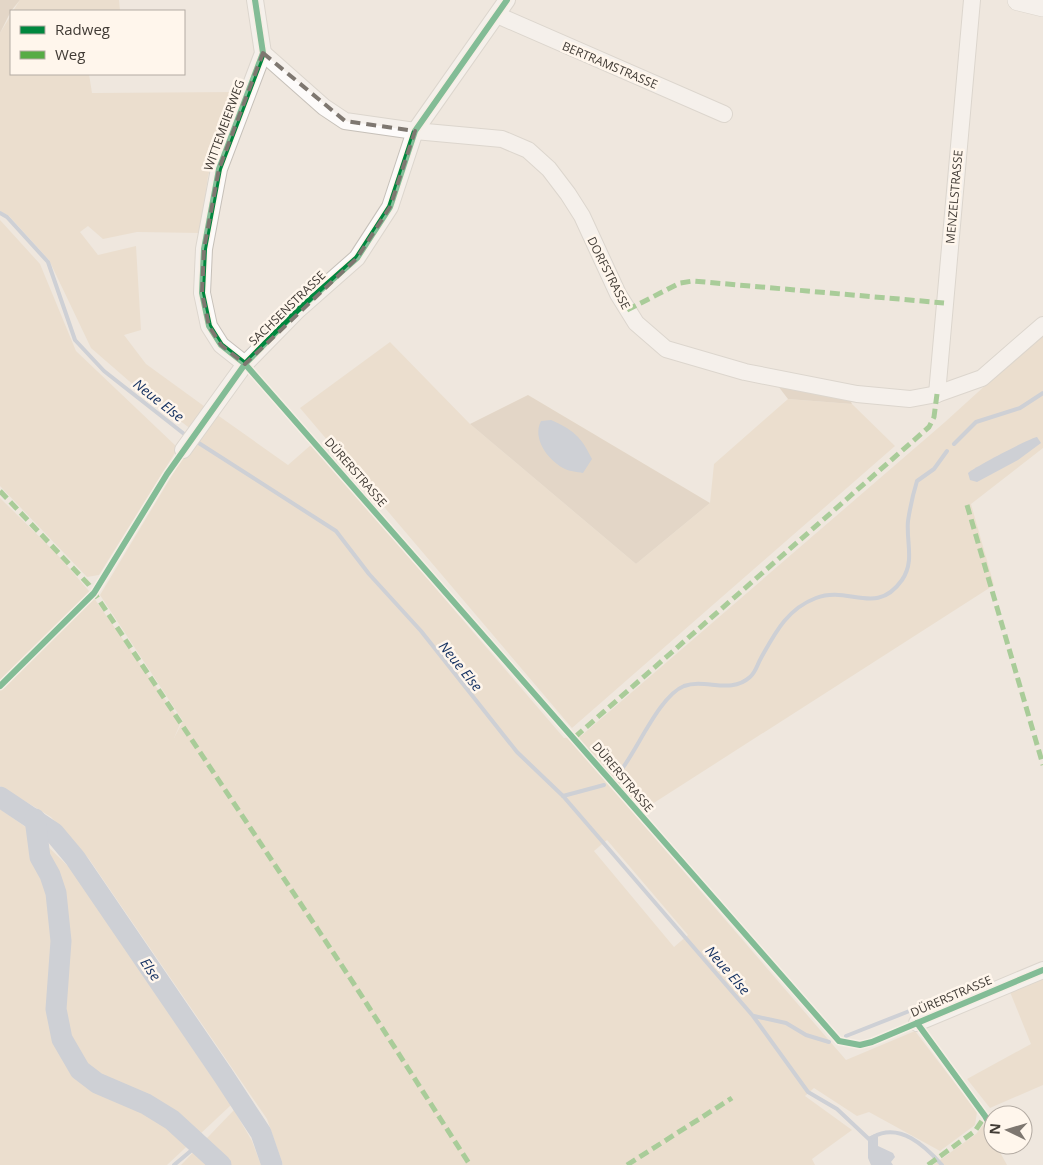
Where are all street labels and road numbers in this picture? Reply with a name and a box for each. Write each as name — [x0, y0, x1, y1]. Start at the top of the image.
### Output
street label: BERTRAMSTRASSE — [560, 37, 660, 93]
street label: WITTEMEIERWEG — [200, 77, 248, 173]
street label: MENZELSTRASSE — [941, 149, 967, 245]
street label: DORFSTRASSE — [583, 234, 635, 312]
street label: SACHSENSTRASSE — [245, 267, 329, 349]
street label: DÜRERSTRASSE — [321, 434, 391, 510]
street label: DÜRERSTRASSE — [589, 738, 657, 816]
street label: DÜRERSTRASSE — [908, 971, 994, 1021]

